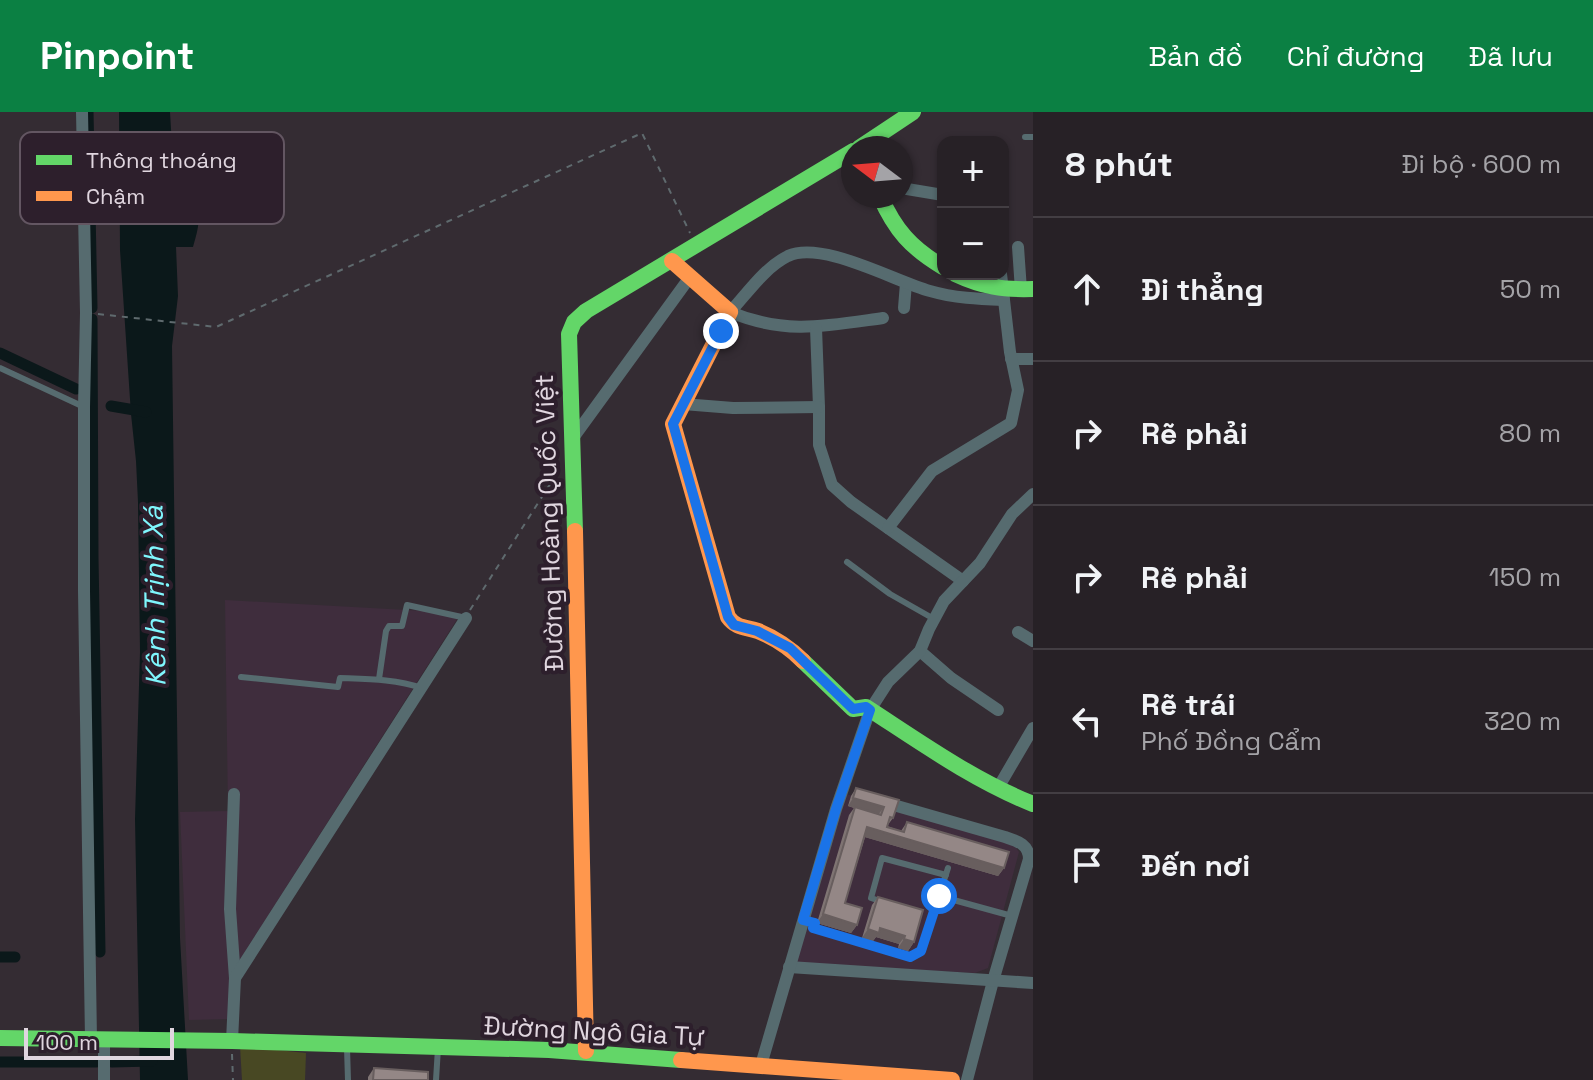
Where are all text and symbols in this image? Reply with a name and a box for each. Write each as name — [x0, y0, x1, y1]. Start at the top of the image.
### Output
text: Pinpoint — [40, 32, 194, 80]
text: Bản đồ — [1148, 38, 1243, 74]
text: Chỉ đường — [1287, 38, 1425, 74]
text: Đã lưu — [1469, 38, 1553, 74]
legend — [20, 132, 284, 224]
north arrow — [841, 136, 913, 208]
map controls — [937, 136, 1009, 280]
button: + — [937, 136, 1009, 208]
text: 8 phút — [1065, 143, 1173, 186]
text: Thông thoáng — [86, 146, 237, 174]
text: Đi bộ · 600 m — [1401, 147, 1561, 181]
text: Chậm — [86, 182, 145, 210]
button: − — [937, 208, 1009, 280]
icon: ahead — [1065, 267, 1109, 311]
text: Đi thẳng — [1141, 270, 1264, 309]
text: 50 m — [1500, 272, 1561, 306]
route end — [703, 313, 739, 349]
street label: Đường Hoàng Quốc Việt — [527, 374, 571, 672]
icon: right — [1065, 411, 1109, 455]
text: Rẽ phải — [1141, 414, 1248, 453]
text: 80 m — [1499, 416, 1561, 450]
water label: Kênh Trịnh Xá — [134, 504, 174, 687]
icon: right — [1065, 555, 1109, 599]
text: Rẽ phải — [1141, 558, 1248, 597]
text: 150 m — [1489, 560, 1561, 594]
text: Rẽ trái — [1141, 685, 1235, 724]
icon: left — [1065, 699, 1109, 743]
text: 320 m — [1484, 704, 1561, 738]
text: Phố Đồng Cẩm — [1141, 724, 1322, 758]
icon: arrive — [1065, 843, 1109, 887]
text: Đến nơi — [1141, 846, 1250, 885]
route start — [921, 878, 957, 914]
street label: Đường Ngô Gia Tự — [483, 1008, 705, 1054]
scale bar — [24, 1024, 174, 1060]
text: 100 m — [36, 1028, 98, 1056]

